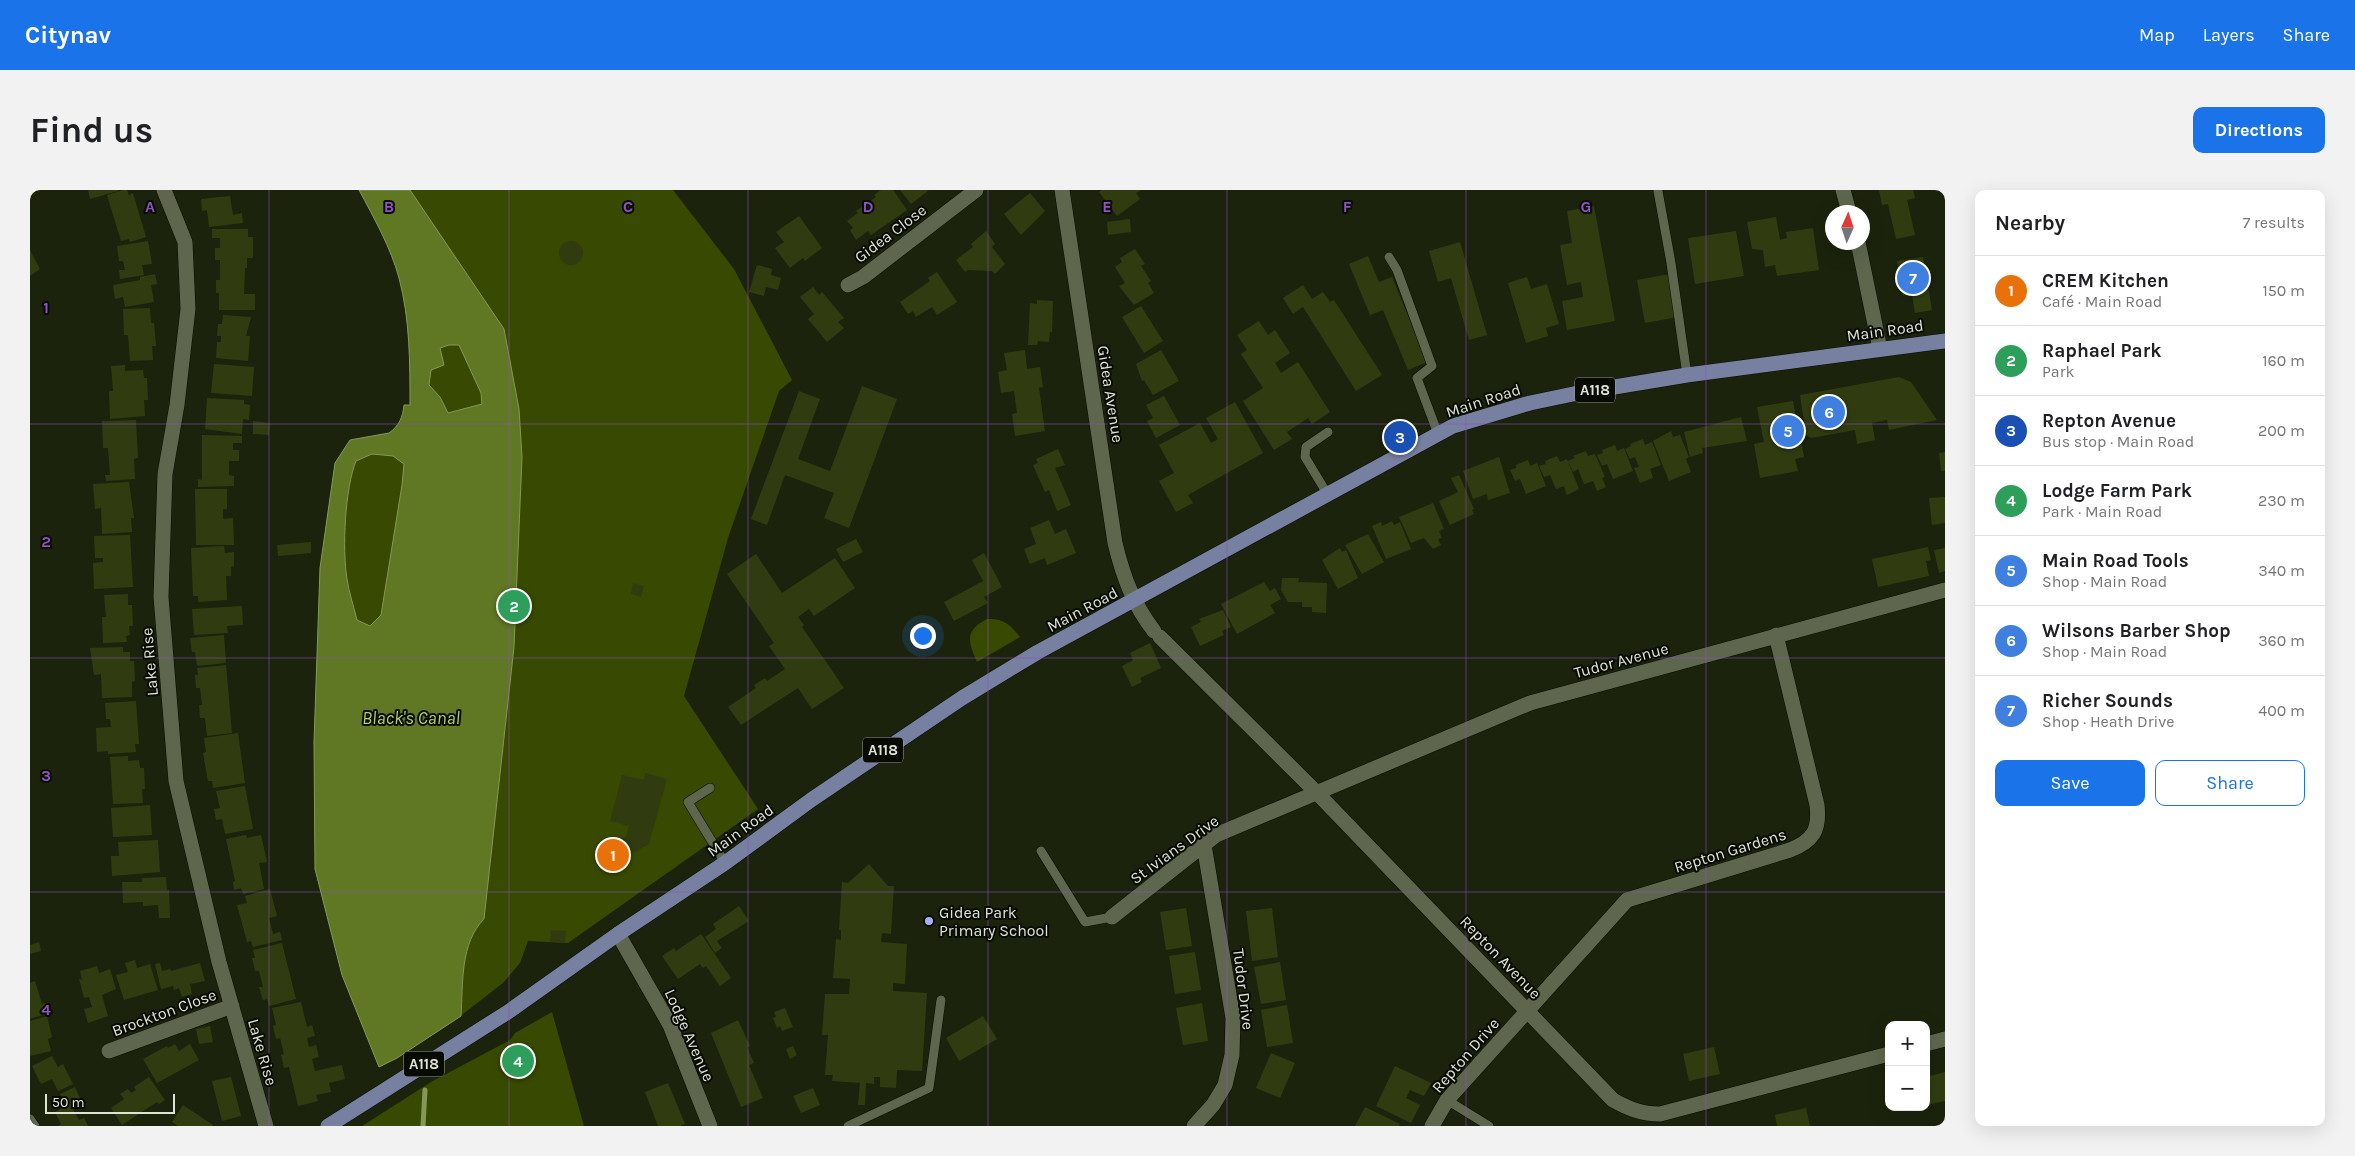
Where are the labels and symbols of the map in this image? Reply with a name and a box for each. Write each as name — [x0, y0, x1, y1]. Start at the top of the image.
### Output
text: A — [145, 197, 155, 216]
text: B — [384, 197, 394, 216]
text: C — [623, 197, 633, 216]
text: D — [863, 197, 874, 216]
text: E — [1102, 197, 1112, 216]
text: F — [1343, 197, 1352, 216]
text: G — [1581, 197, 1591, 216]
street label: Gidea Close — [851, 200, 930, 267]
north arrow — [1825, 205, 1870, 250]
pin: 7 — [1897, 259, 1929, 297]
text: 1 — [43, 298, 49, 317]
street label: Main Road — [1845, 316, 1925, 345]
street label: Gidea Avenue — [1093, 344, 1128, 444]
road number: A118 — [1575, 378, 1615, 402]
street label: Main Road — [1443, 379, 1523, 421]
pin: 6 — [1813, 393, 1845, 431]
pin: 5 — [1772, 412, 1804, 450]
pin: 3 — [1384, 418, 1416, 456]
text: 2 — [41, 532, 51, 551]
street label: Main Road — [1044, 583, 1121, 636]
pin: 2 — [498, 587, 530, 625]
your location — [910, 623, 936, 649]
street label: Lake Rise — [137, 627, 162, 697]
street label: Tudor Avenue — [1572, 639, 1670, 682]
water label: Black's Canal — [362, 707, 461, 729]
road number: A118 — [863, 738, 903, 762]
text: 3 — [41, 766, 51, 785]
street label: Main Road — [703, 800, 777, 861]
street label: St Ivians Drive — [1126, 811, 1222, 888]
street label: Repton Gardens — [1672, 824, 1789, 877]
pin: 1 — [597, 836, 629, 874]
place label: Gidea Park Primary School — [939, 903, 1049, 940]
street label: Repton Avenue — [1456, 912, 1545, 1003]
marker: Gidea Park Primary School — [923, 915, 935, 927]
street label: Tudor Drive — [1229, 947, 1258, 1031]
street label: Brockton Close — [109, 985, 219, 1040]
street label: Lodge Avenue — [661, 986, 718, 1084]
text: 4 — [41, 1000, 51, 1019]
street label: Repton Drive — [1428, 1014, 1503, 1097]
street label: Lake Rise — [244, 1017, 281, 1088]
pin: 4 — [502, 1042, 534, 1080]
road number: A118 — [404, 1052, 444, 1076]
scale bar — [45, 1091, 175, 1114]

